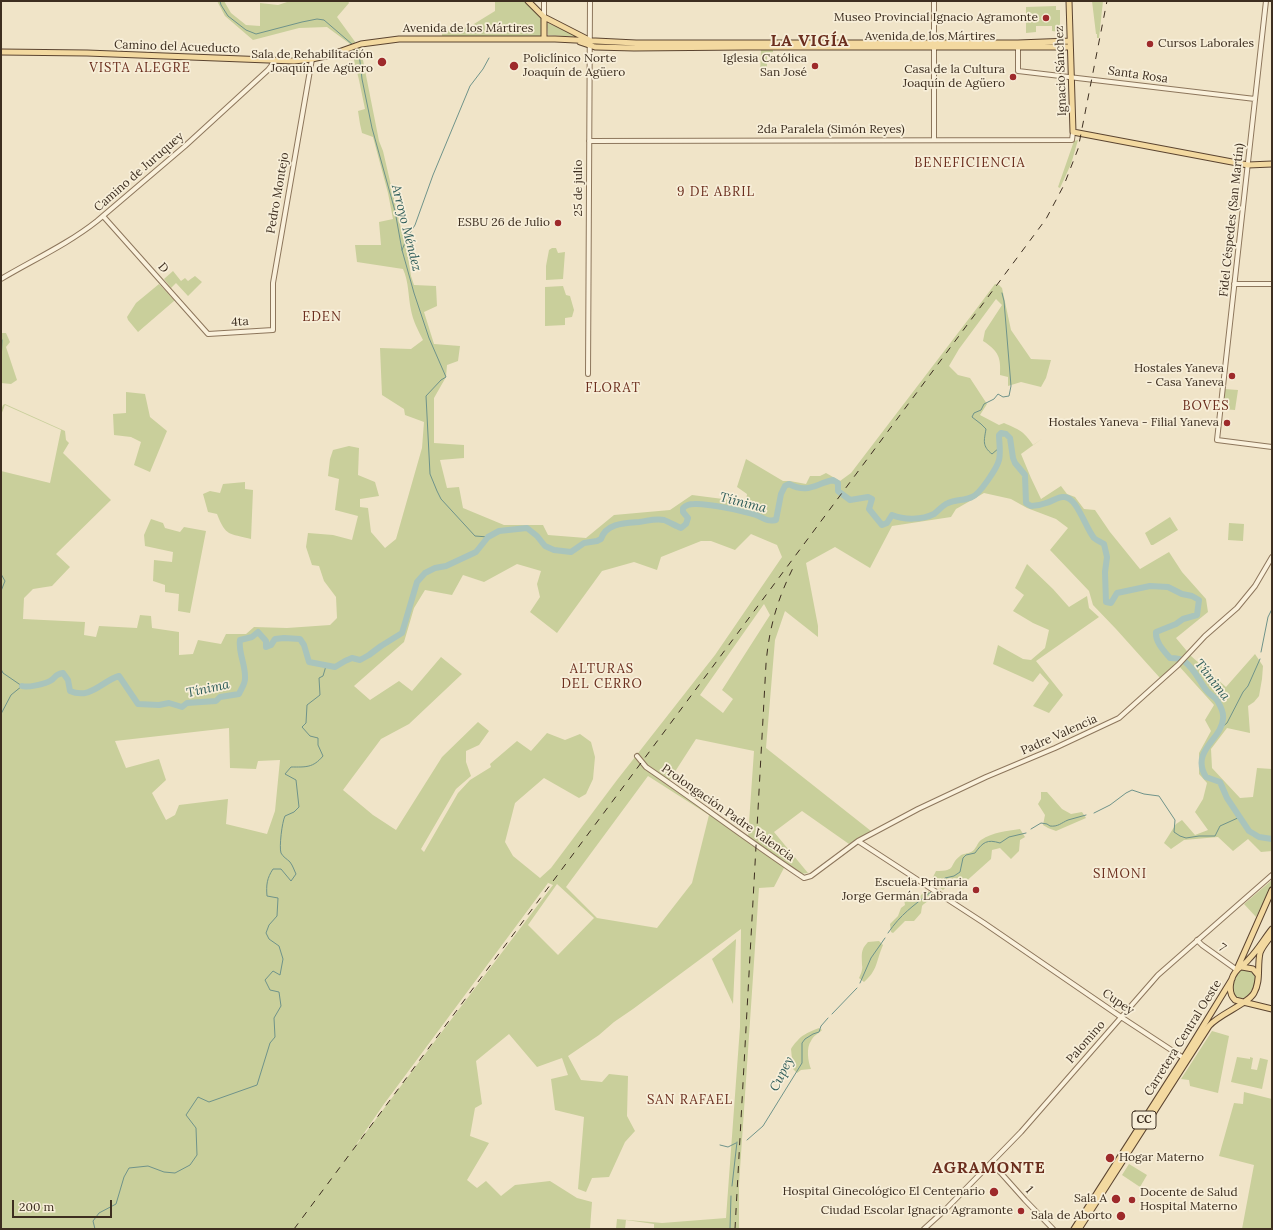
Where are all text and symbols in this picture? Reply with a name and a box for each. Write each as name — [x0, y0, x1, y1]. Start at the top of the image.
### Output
place label: Museo Provincial Ignacio Agramonte — [834, 11, 1038, 25]
marker: Museo Provincial Ignacio Agramonte — [1041, 13, 1051, 23]
street label: Avenida de los Mártires — [403, 22, 533, 36]
street label: Ignacio Sánchez — [1052, 26, 1070, 116]
street label: Avenida de los Mártires — [865, 30, 995, 44]
district label: LA VIGÍA — [770, 31, 850, 51]
place label: Cursos Laborales — [1158, 37, 1254, 51]
street label: Camino del Acueducto — [114, 38, 240, 56]
marker: Cursos Laborales — [1145, 39, 1155, 49]
place label: Sala de Rehabilitación Joaquín de Agüero — [251, 48, 373, 76]
place label: Policlínico Norte Joaquín de Agüero — [523, 52, 625, 80]
place label: Iglesia Católica San José — [723, 52, 807, 80]
marker: Sala de Rehabilitación Joaquín de Agüero — [376, 56, 388, 68]
district label: VISTA ALEGRE — [89, 60, 191, 76]
marker: Policlínico Norte Joaquín de Agüero — [508, 60, 520, 72]
marker: Iglesia Católica San José — [810, 61, 820, 71]
place label: Casa de la Cultura Joaquín de Agüero — [903, 63, 1005, 91]
street label: Santa Rosa — [1107, 64, 1169, 86]
marker: Casa de la Cultura Joaquín de Agüero — [1008, 72, 1018, 82]
street label: 2da Paralela (Simón Reyes) — [757, 123, 905, 137]
street label: Camino de Juruquey — [91, 129, 187, 215]
street label: Fidel Céspedes (San Martín) — [1217, 142, 1247, 298]
street label: Pedro Montejo — [264, 151, 292, 235]
district label: BENEFICIENCIA — [914, 155, 1026, 171]
street label: 25 de julio — [572, 160, 586, 216]
water label: Arroyo Méndez — [388, 183, 424, 273]
district label: 9 DE ABRIL — [677, 184, 755, 200]
place label: ESBU 26 de Julio — [458, 216, 550, 230]
marker: ESBU 26 de Julio — [553, 218, 563, 228]
street label: D — [155, 260, 171, 276]
district label: EDEN — [302, 309, 342, 325]
street label: 4ta — [231, 314, 249, 330]
place label: Hostales Yaneva - Casa Yaneva — [1134, 362, 1224, 390]
marker: Hostales Yaneva - Casa Yaneva — [1227, 371, 1237, 381]
district label: FLORAT — [585, 380, 641, 396]
district label: BOVES — [1182, 398, 1230, 414]
place label: Hostales Yaneva - Filial Yaneva — [1049, 416, 1219, 430]
marker: Hostales Yaneva - Filial Yaneva — [1222, 418, 1232, 428]
water label: Tíinima — [718, 490, 768, 516]
water label: Tíinima — [1191, 656, 1233, 704]
district label: ALTURAS DEL CERRO — [561, 661, 643, 692]
water label: Tínima — [185, 677, 231, 701]
street label: Padre Valencia — [1019, 712, 1099, 758]
street label: Prolongación Padre Valencia — [659, 761, 797, 865]
district label: SIMONI — [1093, 866, 1147, 882]
place label: Escuela Primaria Jorge Germán Labrada — [842, 876, 968, 904]
marker: Escuela Primaria Jorge Germán Labrada — [971, 885, 981, 895]
street label: 7 — [1215, 941, 1229, 955]
street label: Carretera Central Oeste — [1141, 977, 1225, 1099]
street label: Cupey — [1099, 986, 1137, 1018]
street label: Palomino — [1063, 1018, 1109, 1066]
water label: Cupey — [767, 1054, 797, 1094]
district label: SAN RAFAEL — [647, 1092, 733, 1108]
road number: CC — [1132, 1111, 1156, 1129]
place label: Hogar Materno — [1119, 1151, 1204, 1165]
marker: Hogar Materno — [1104, 1152, 1116, 1164]
district label: AGRAMONTE — [932, 1158, 1046, 1178]
street label: 1 — [1022, 1184, 1036, 1196]
place label: Hospital Ginecológico El Centenario — [783, 1185, 985, 1199]
marker: Hospital Ginecológico El Centenario — [988, 1186, 1000, 1198]
place label: Docente de Salud Hospital Materno — [1140, 1186, 1238, 1214]
scale bar — [14, 1192, 114, 1218]
place label: Sala A — [1074, 1192, 1107, 1206]
marker: Sala A — [1110, 1193, 1122, 1205]
marker: Docente de Salud Hospital Materno — [1127, 1195, 1137, 1205]
text: 200 m — [19, 1199, 54, 1214]
place label: Ciudad Escolar Ignacio Agramonte — [821, 1204, 1013, 1218]
marker: Ciudad Escolar Ignacio Agramonte — [1016, 1206, 1026, 1216]
place label: Sala de Aborto — [1031, 1209, 1112, 1223]
marker: Sala de Aborto — [1115, 1210, 1127, 1222]

